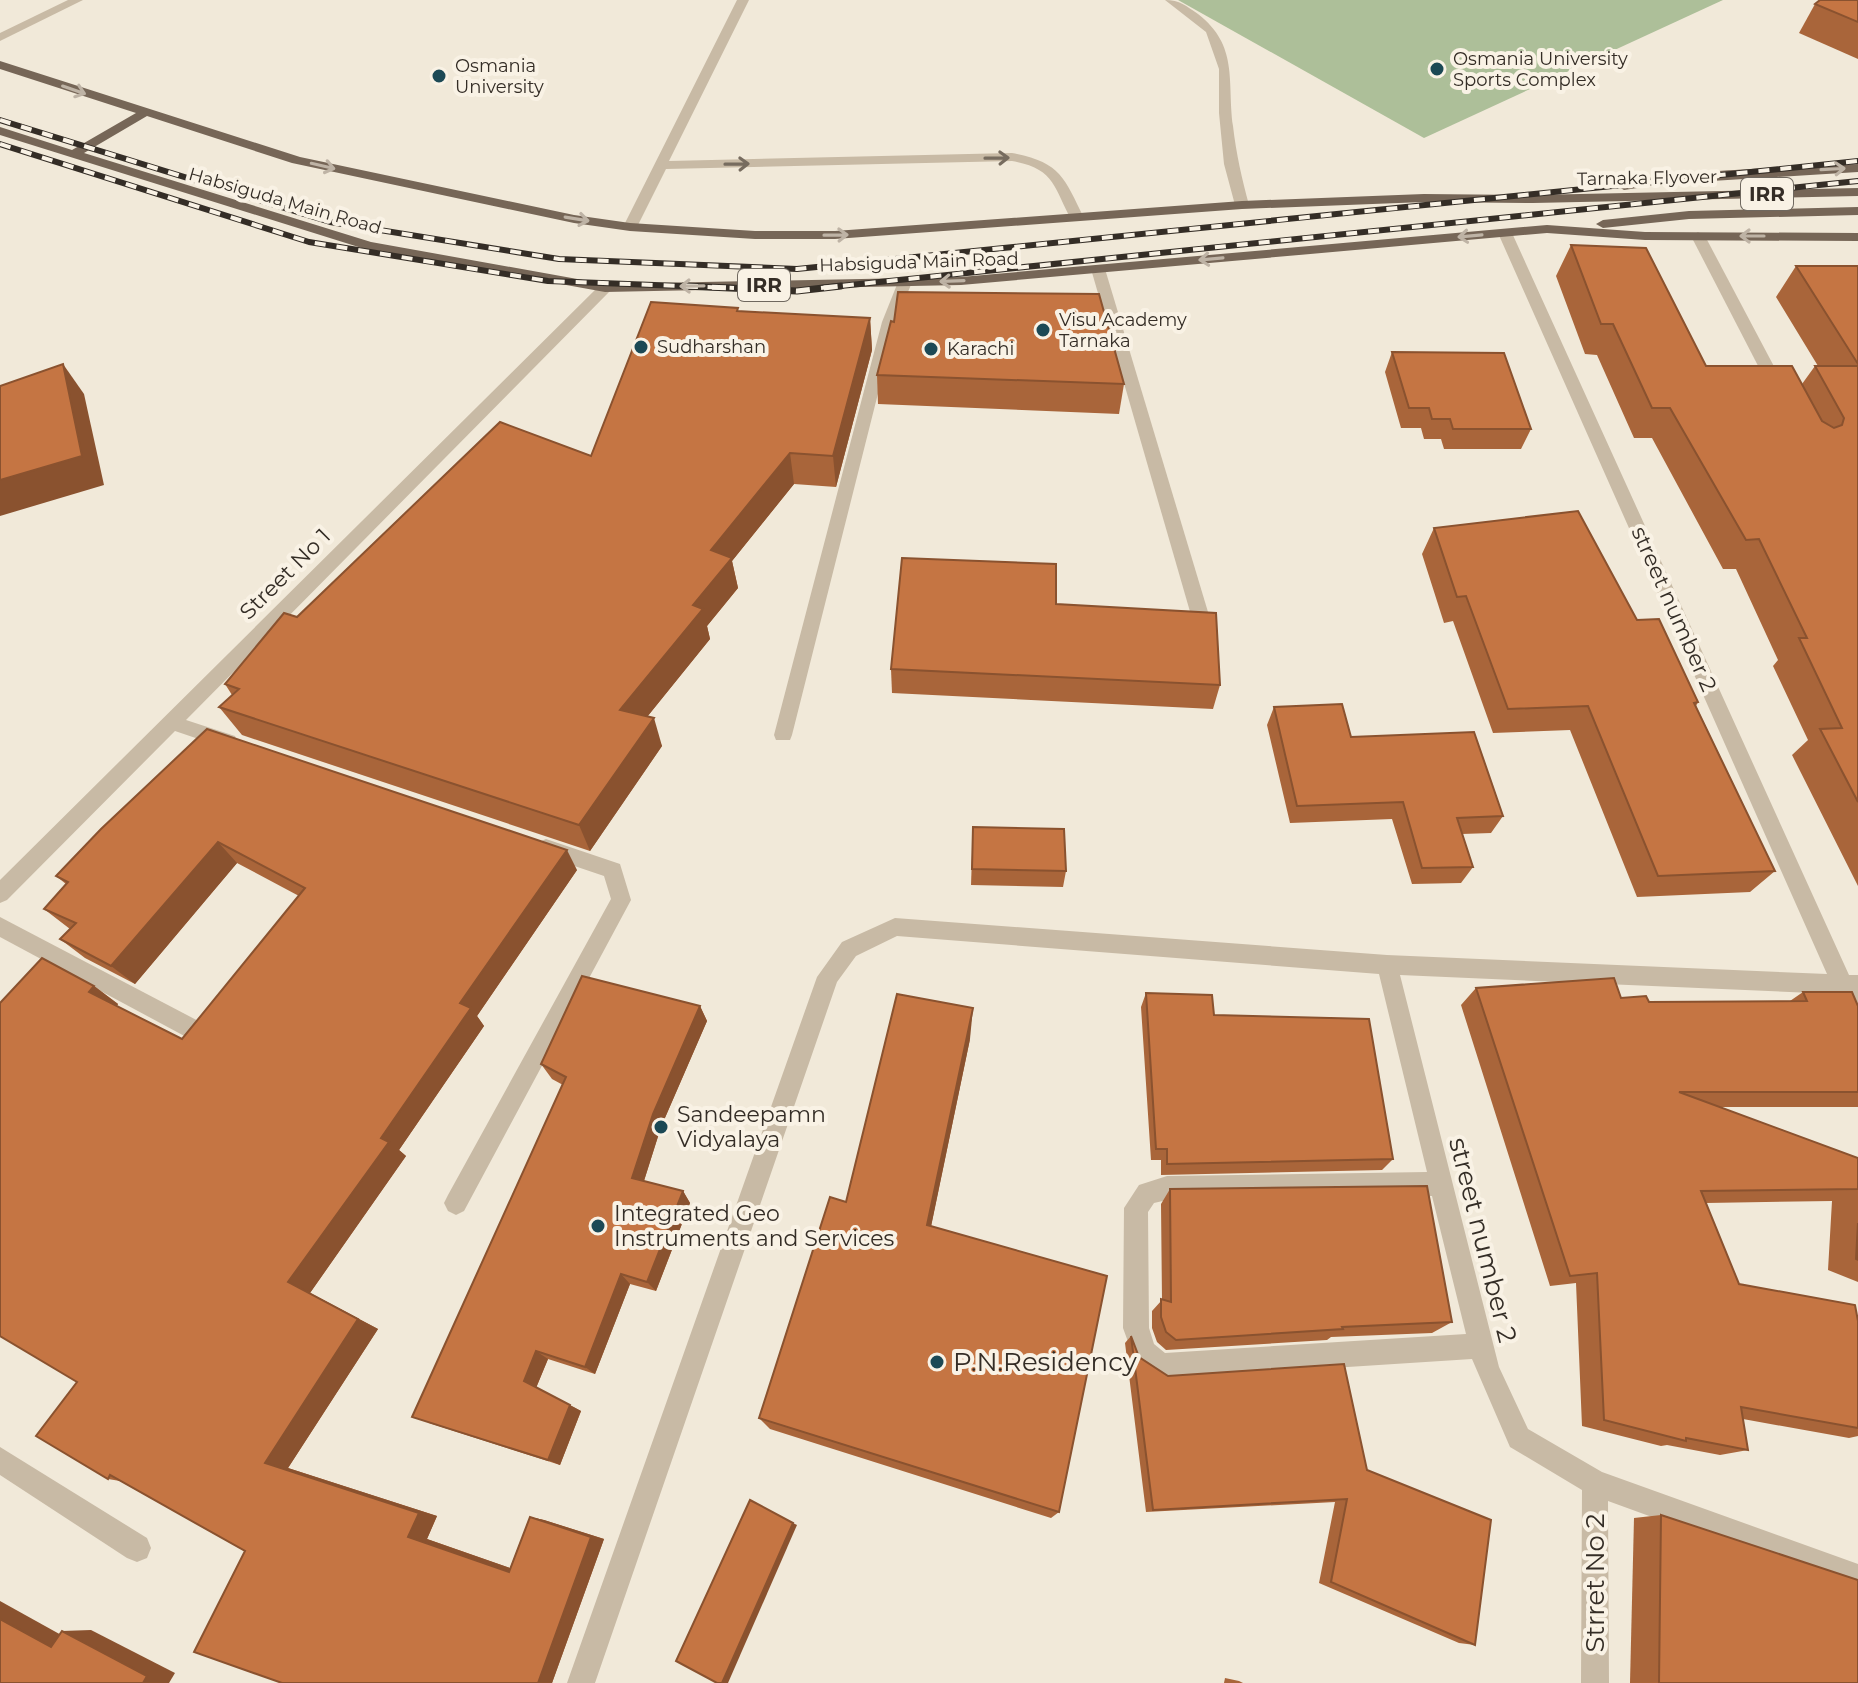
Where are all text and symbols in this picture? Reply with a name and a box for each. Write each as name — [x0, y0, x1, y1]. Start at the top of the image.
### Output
place label: Osmania University Sports Complex — [1453, 48, 1628, 91]
place label: Osmania University — [455, 55, 544, 98]
marker: Osmania University Sports Complex — [1428, 60, 1446, 78]
marker: Osmania University — [430, 67, 448, 85]
one-way arrow — [61, 83, 86, 98]
one-way arrow — [983, 150, 1010, 165]
one-way arrow — [723, 156, 750, 171]
one-way arrow — [309, 159, 335, 174]
one-way arrow — [1819, 161, 1846, 176]
street label: Habsiguda Main Road — [186, 163, 384, 239]
street label: Tarnaka Flyover — [1577, 166, 1717, 190]
road number: IRR — [1741, 178, 1793, 210]
one-way arrow — [564, 212, 589, 227]
one-way arrow — [822, 227, 849, 242]
one-way arrow — [1739, 228, 1766, 244]
one-way arrow — [1457, 229, 1484, 244]
street label: Habsiguda Main Road — [819, 248, 1019, 276]
one-way arrow — [1198, 252, 1225, 267]
road number: IRR — [738, 269, 790, 301]
one-way arrow — [939, 274, 966, 289]
one-way arrow — [679, 279, 706, 294]
place label: Visu Academy Tarnaka — [1059, 309, 1187, 352]
marker: Visu Academy Tarnaka — [1034, 321, 1052, 339]
place label: Sudharshan — [657, 336, 766, 358]
marker: Sudharshan — [632, 338, 650, 356]
place label: Karachi — [947, 338, 1014, 360]
marker: Karachi — [922, 340, 940, 358]
street label: street number 2 — [1626, 522, 1722, 696]
street label: Street No 1 — [234, 523, 336, 625]
place label: Sandeepamn Vidyalaya — [677, 1101, 826, 1153]
marker: Sandeepamn Vidyalaya — [652, 1118, 670, 1136]
street label: street number 2 — [1442, 1134, 1524, 1346]
place label: Integrated Geo Instruments and Services — [614, 1200, 895, 1252]
marker: Integrated Geo Instruments and Services — [589, 1217, 607, 1235]
place label: P.N.Residency — [953, 1346, 1138, 1378]
marker: P.N.Residency — [928, 1353, 946, 1371]
street label: Strret No 2 — [1579, 1514, 1611, 1652]

